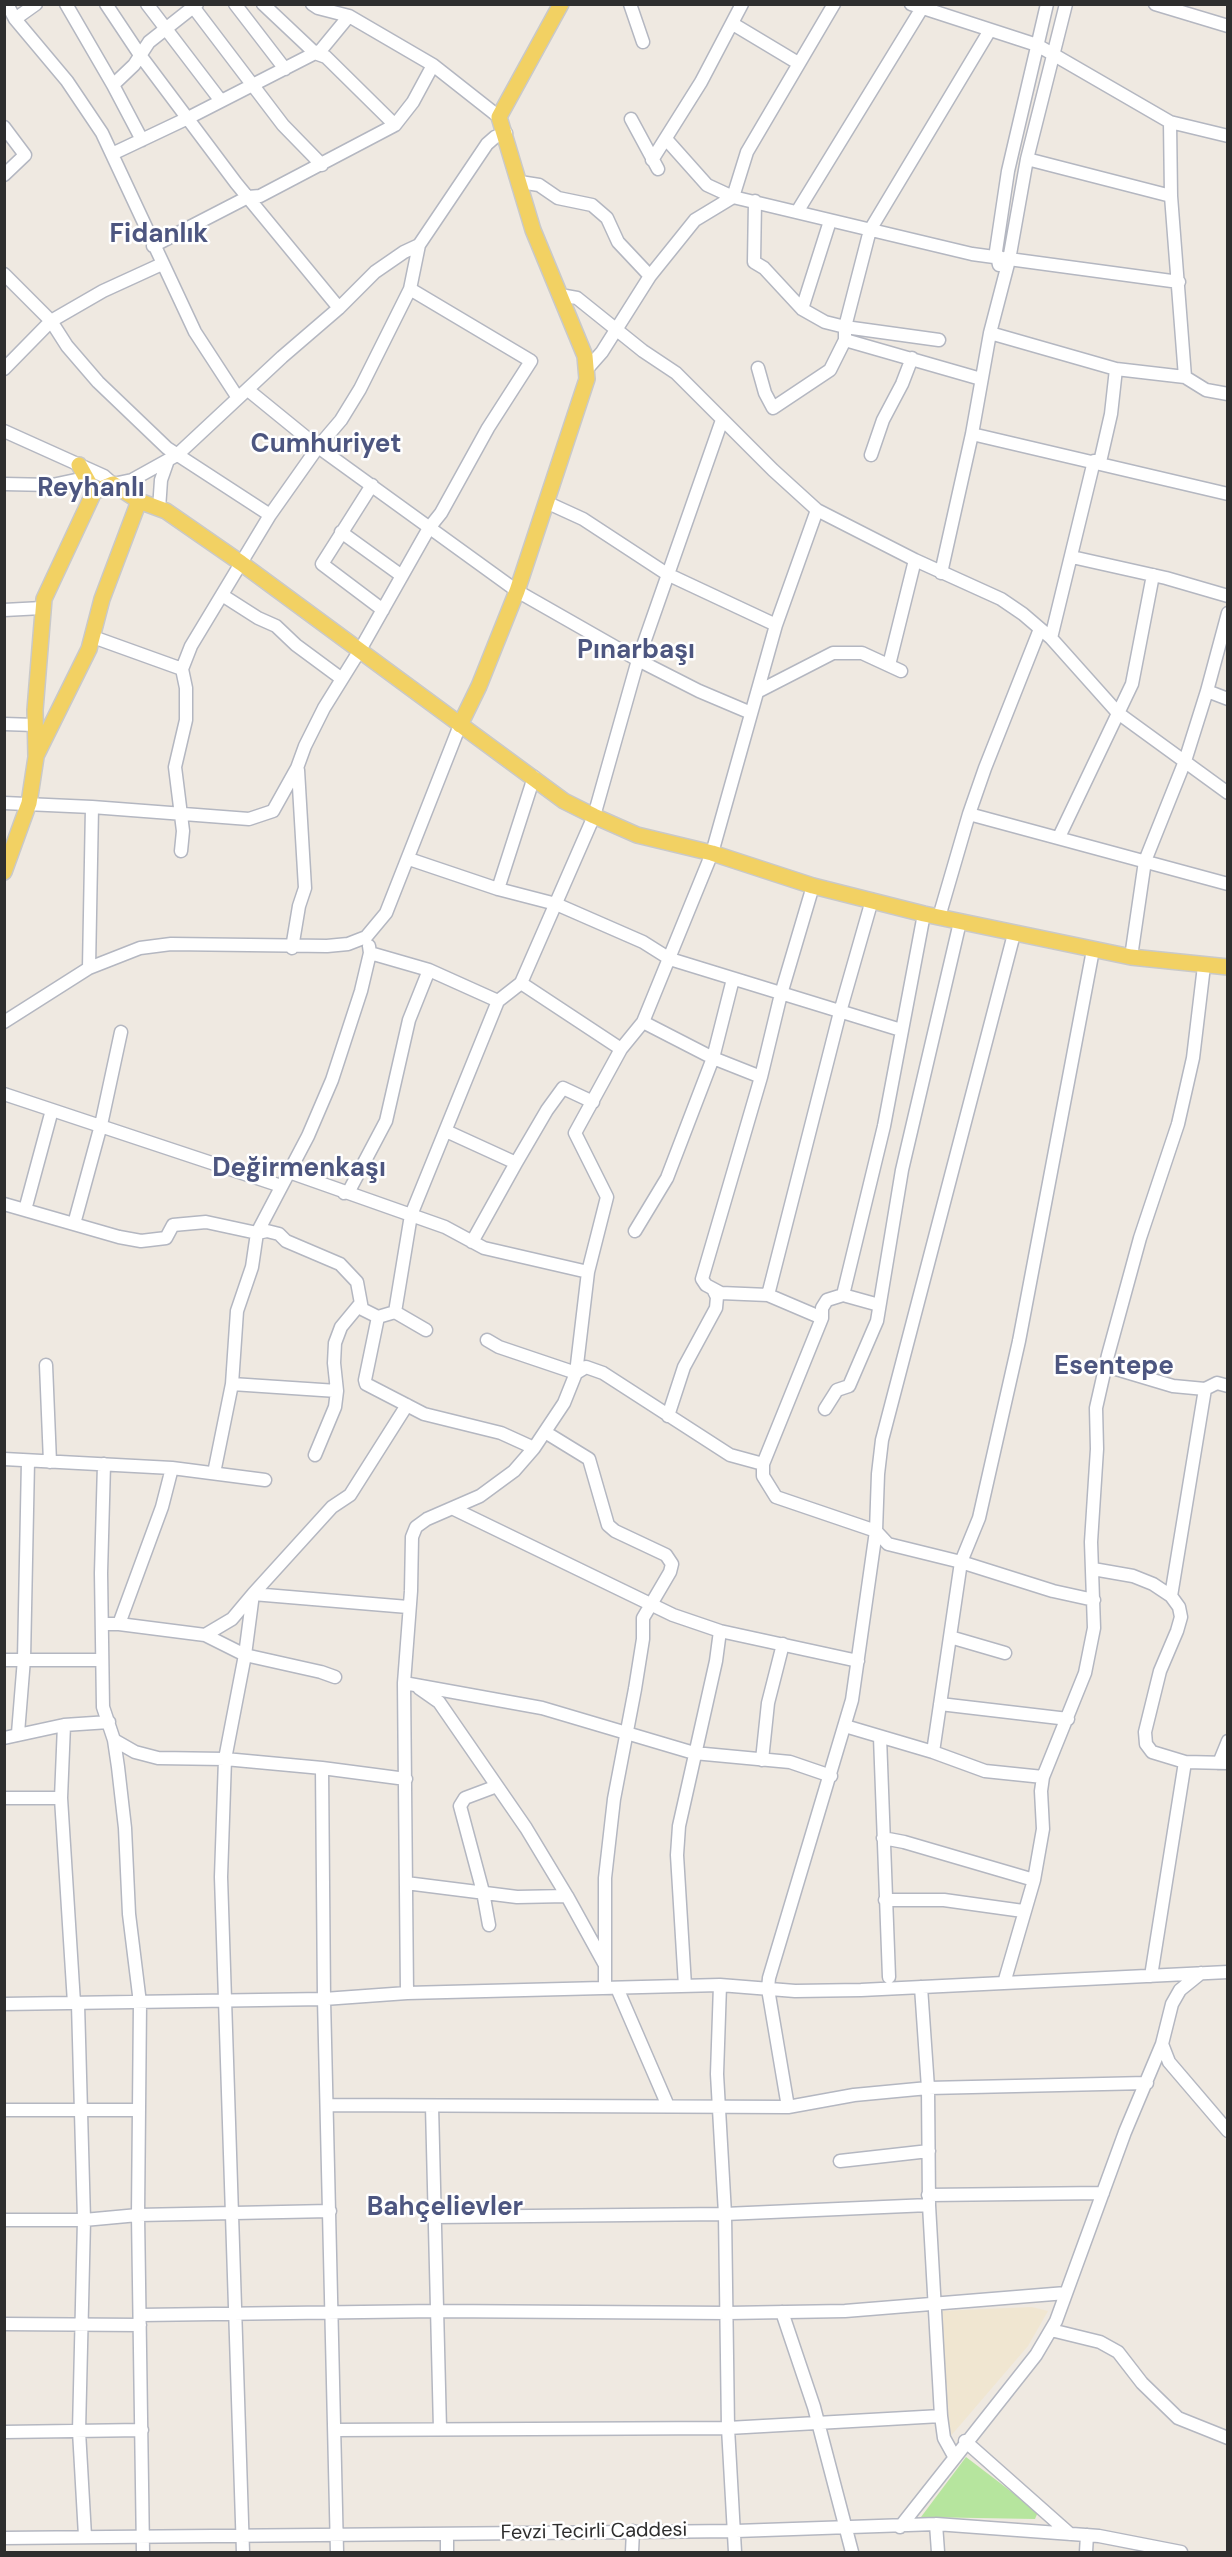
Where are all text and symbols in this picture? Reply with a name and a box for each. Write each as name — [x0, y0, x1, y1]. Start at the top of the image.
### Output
district label: Fidanlık — [110, 219, 208, 251]
district label: Cumhuriyet — [251, 429, 401, 461]
district label: Reyhanlı — [37, 473, 145, 505]
district label: Pınarbaşı — [577, 635, 695, 667]
district label: Değirmenkaşı — [212, 1153, 386, 1185]
district label: Esentepe — [1054, 1351, 1174, 1383]
district label: Bahçelievler — [367, 2192, 523, 2224]
street label: Fevzi Tecirli Caddesi — [501, 2518, 687, 2546]

